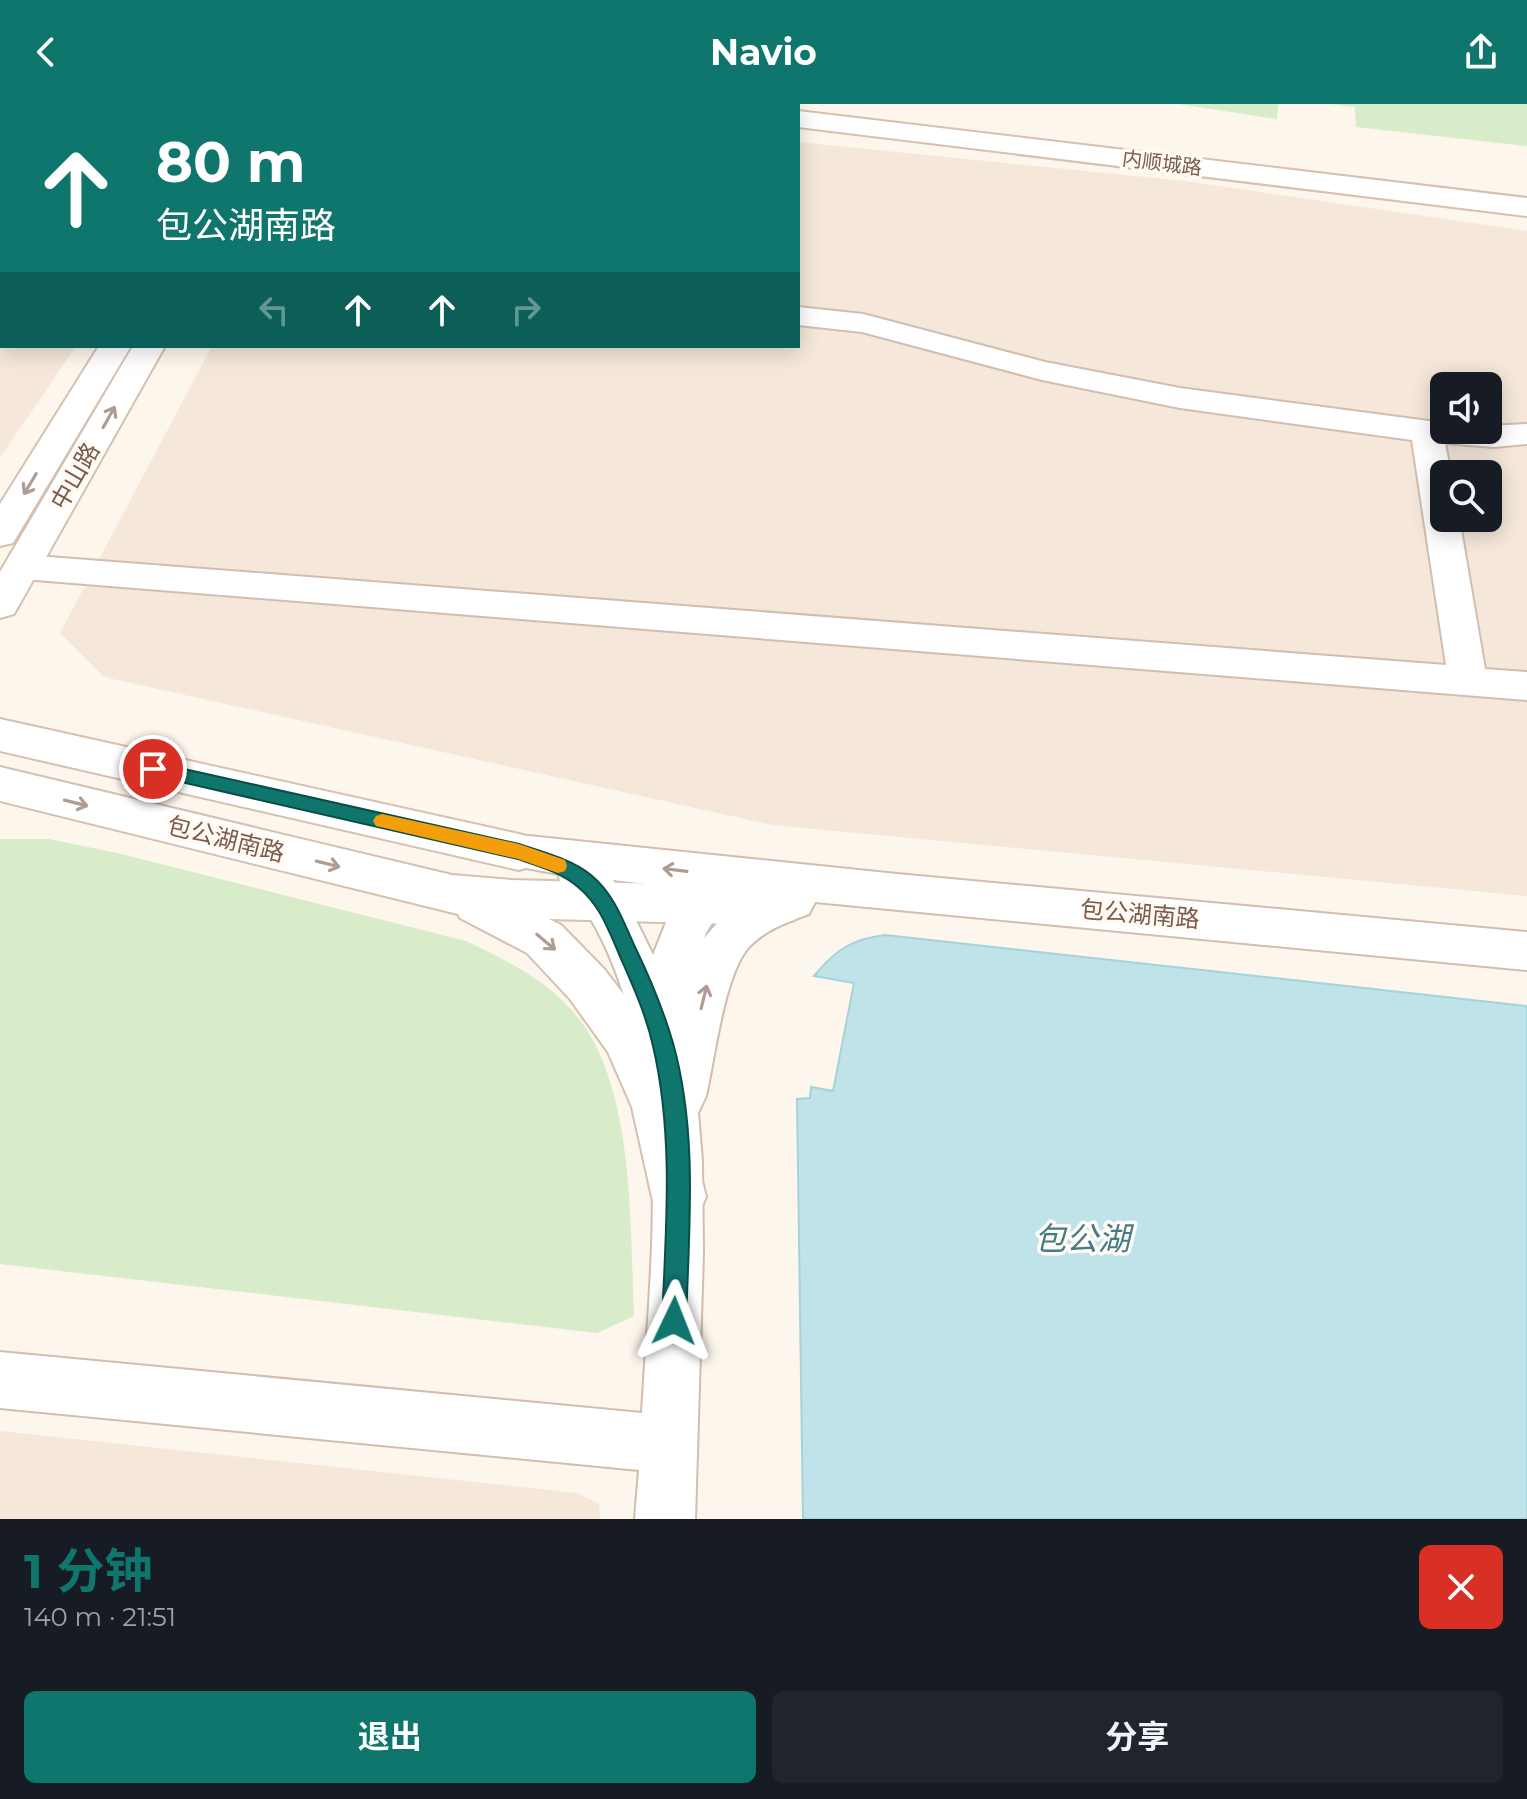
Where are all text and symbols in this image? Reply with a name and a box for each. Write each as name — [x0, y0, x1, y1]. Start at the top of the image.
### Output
icon: back — [24, 30, 68, 74]
text: Navio — [710, 30, 817, 74]
icon: share — [1459, 30, 1503, 74]
text: 80 m — [156, 128, 306, 196]
icon: ahead — [24, 136, 128, 240]
street label: 内顺城路 — [1121, 146, 1203, 180]
text: 包公湖南路 — [156, 203, 336, 247]
icon: left — [252, 288, 296, 332]
icon: ahead — [336, 288, 380, 332]
icon: ahead — [420, 288, 464, 332]
icon: right — [504, 288, 548, 332]
map controls — [1430, 372, 1502, 532]
button: sound — [1430, 372, 1502, 444]
one-way arrow — [102, 405, 117, 429]
street label: 中山路 — [44, 438, 106, 514]
button: search — [1430, 460, 1502, 532]
one-way arrow — [22, 472, 38, 495]
pin — [119, 735, 187, 803]
icon: arrive — [131, 747, 175, 791]
one-way arrow — [62, 796, 88, 811]
street label: 包公湖南路 — [164, 810, 288, 868]
one-way arrow — [315, 857, 341, 872]
one-way arrow — [662, 863, 689, 878]
street label: 包公湖南路 — [1079, 894, 1201, 934]
one-way arrow — [535, 933, 556, 951]
one-way arrow — [697, 985, 712, 1011]
water label: 包公湖 — [1034, 1219, 1135, 1258]
position arrow — [632, 1279, 716, 1363]
text: 1 分钟 — [24, 1542, 152, 1600]
button: close — [1419, 1545, 1503, 1629]
text: 140 m · 21:51 — [24, 1601, 176, 1633]
button: 退出 — [24, 1691, 756, 1783]
button: 分享 — [772, 1691, 1503, 1783]

